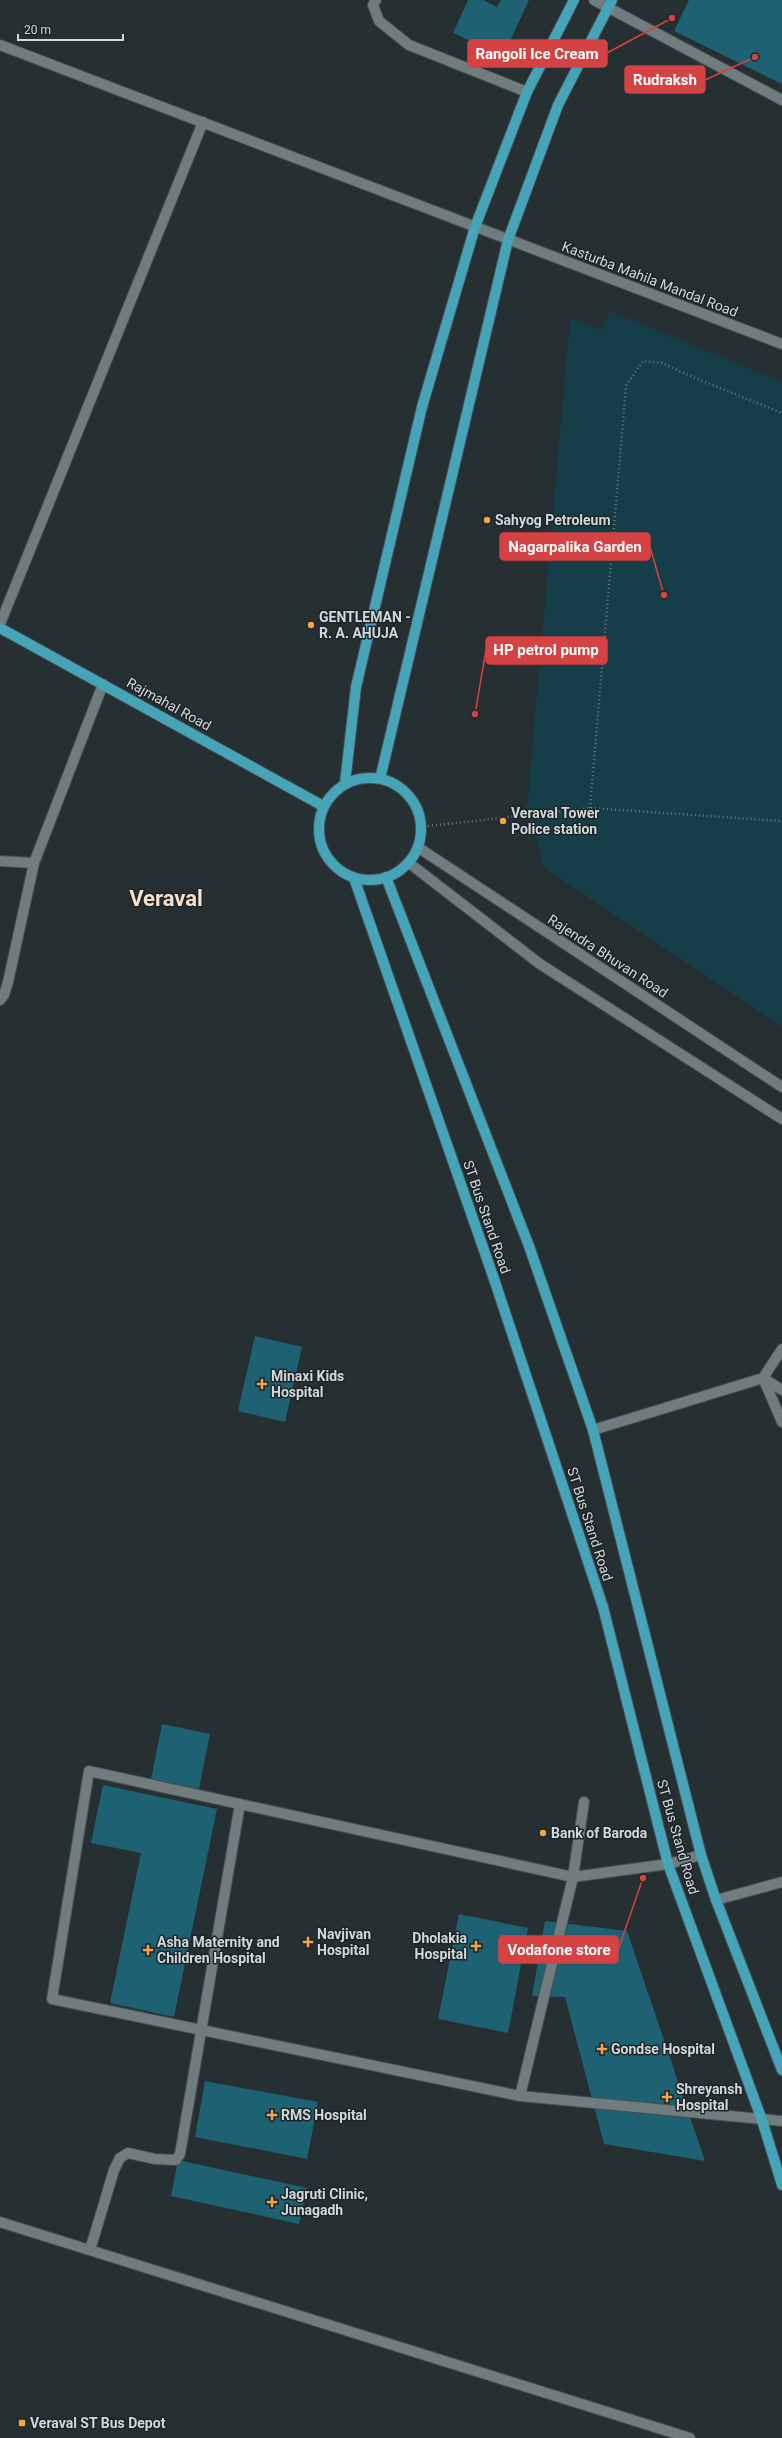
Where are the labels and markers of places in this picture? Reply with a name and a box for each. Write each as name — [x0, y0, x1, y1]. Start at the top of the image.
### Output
callout: Rangoli Ice Cream — [468, 40, 607, 67]
callout: Rudraksh — [625, 66, 705, 93]
place label: Sahyog Petroleum — [495, 512, 611, 528]
marker: Sahyog Petroleum — [482, 515, 492, 525]
callout: Nagarpalika Garden — [500, 533, 650, 560]
place label: GENTLEMAN - R. A. AHUJA — [319, 609, 411, 641]
marker: GENTLEMAN - R. A. AHUJA — [306, 620, 316, 630]
callout: HP petrol pump — [486, 637, 607, 664]
place label: Veraval Tower Police station — [511, 805, 599, 837]
marker: Veraval Tower Police station — [498, 816, 508, 826]
place label: Minaxi Kids Hospital — [271, 1368, 344, 1400]
marker: Minaxi Kids Hospital — [256, 1378, 268, 1390]
place label: Bank of Baroda — [551, 1825, 648, 1841]
marker: Bank of Baroda — [538, 1828, 548, 1838]
place label: Navjivan Hospital — [317, 1926, 371, 1958]
place label: Dholakia Hospital — [412, 1930, 468, 1962]
place label: Asha Maternity and Children Hospital — [157, 1934, 280, 1966]
marker: Navjivan Hospital — [302, 1936, 314, 1948]
callout: Vodafone store — [499, 1936, 618, 1963]
marker: Dholakia Hospital — [470, 1940, 482, 1952]
marker: Asha Maternity and Children Hospital — [142, 1944, 154, 1956]
place label: Gondse Hospital — [611, 2041, 715, 2057]
marker: Gondse Hospital — [596, 2043, 608, 2055]
place label: Shreyansh Hospital — [676, 2081, 742, 2113]
marker: Shreyansh Hospital — [661, 2091, 673, 2103]
place label: RMS Hospital — [281, 2107, 367, 2123]
marker: RMS Hospital — [266, 2109, 278, 2121]
place label: Jagruti Clinic, Junagadh — [281, 2186, 368, 2218]
marker: Jagruti Clinic, Junagadh — [266, 2196, 278, 2208]
place label: Veraval ST Bus Depot — [30, 2415, 166, 2431]
marker: Veraval ST Bus Depot — [17, 2418, 27, 2428]

